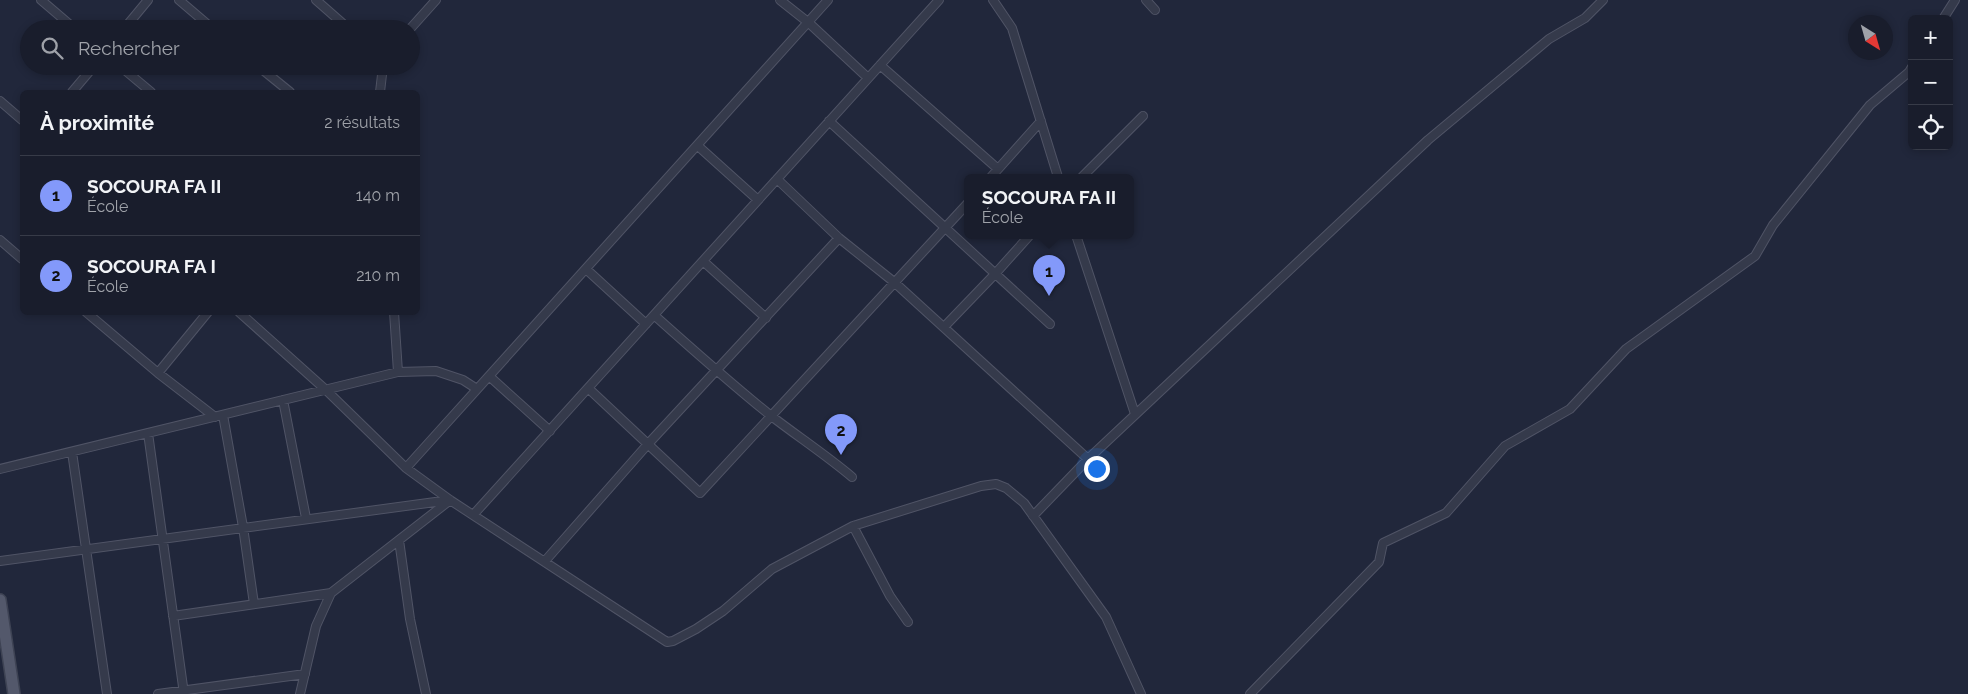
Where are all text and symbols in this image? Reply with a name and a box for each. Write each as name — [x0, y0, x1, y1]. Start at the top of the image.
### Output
north arrow — [1848, 15, 1893, 60]
map controls — [1908, 15, 1953, 150]
button: + — [1908, 15, 1953, 60]
search box — [20, 20, 420, 75]
icon: search — [38, 34, 66, 62]
text: Rechercher — [78, 37, 180, 59]
button: − — [1908, 60, 1953, 105]
button: locate — [1908, 105, 1953, 150]
text: À proximité — [40, 110, 154, 135]
text: 2 résultats — [324, 113, 400, 132]
popup — [964, 174, 1134, 239]
text: SOCOURA FA II — [87, 175, 221, 197]
text: 1 — [52, 186, 60, 205]
text: 140 m — [356, 186, 400, 205]
text: SOCOURA FA II — [982, 186, 1116, 208]
text: École — [87, 197, 128, 216]
text: École — [982, 208, 1023, 227]
text: SOCOURA FA I — [87, 255, 216, 277]
pin: 1 — [1033, 255, 1065, 296]
text: 2 — [51, 266, 61, 285]
text: 210 m — [356, 266, 400, 285]
text: École — [87, 277, 128, 296]
pin: 2 — [825, 414, 857, 455]
your location — [1084, 456, 1110, 482]

